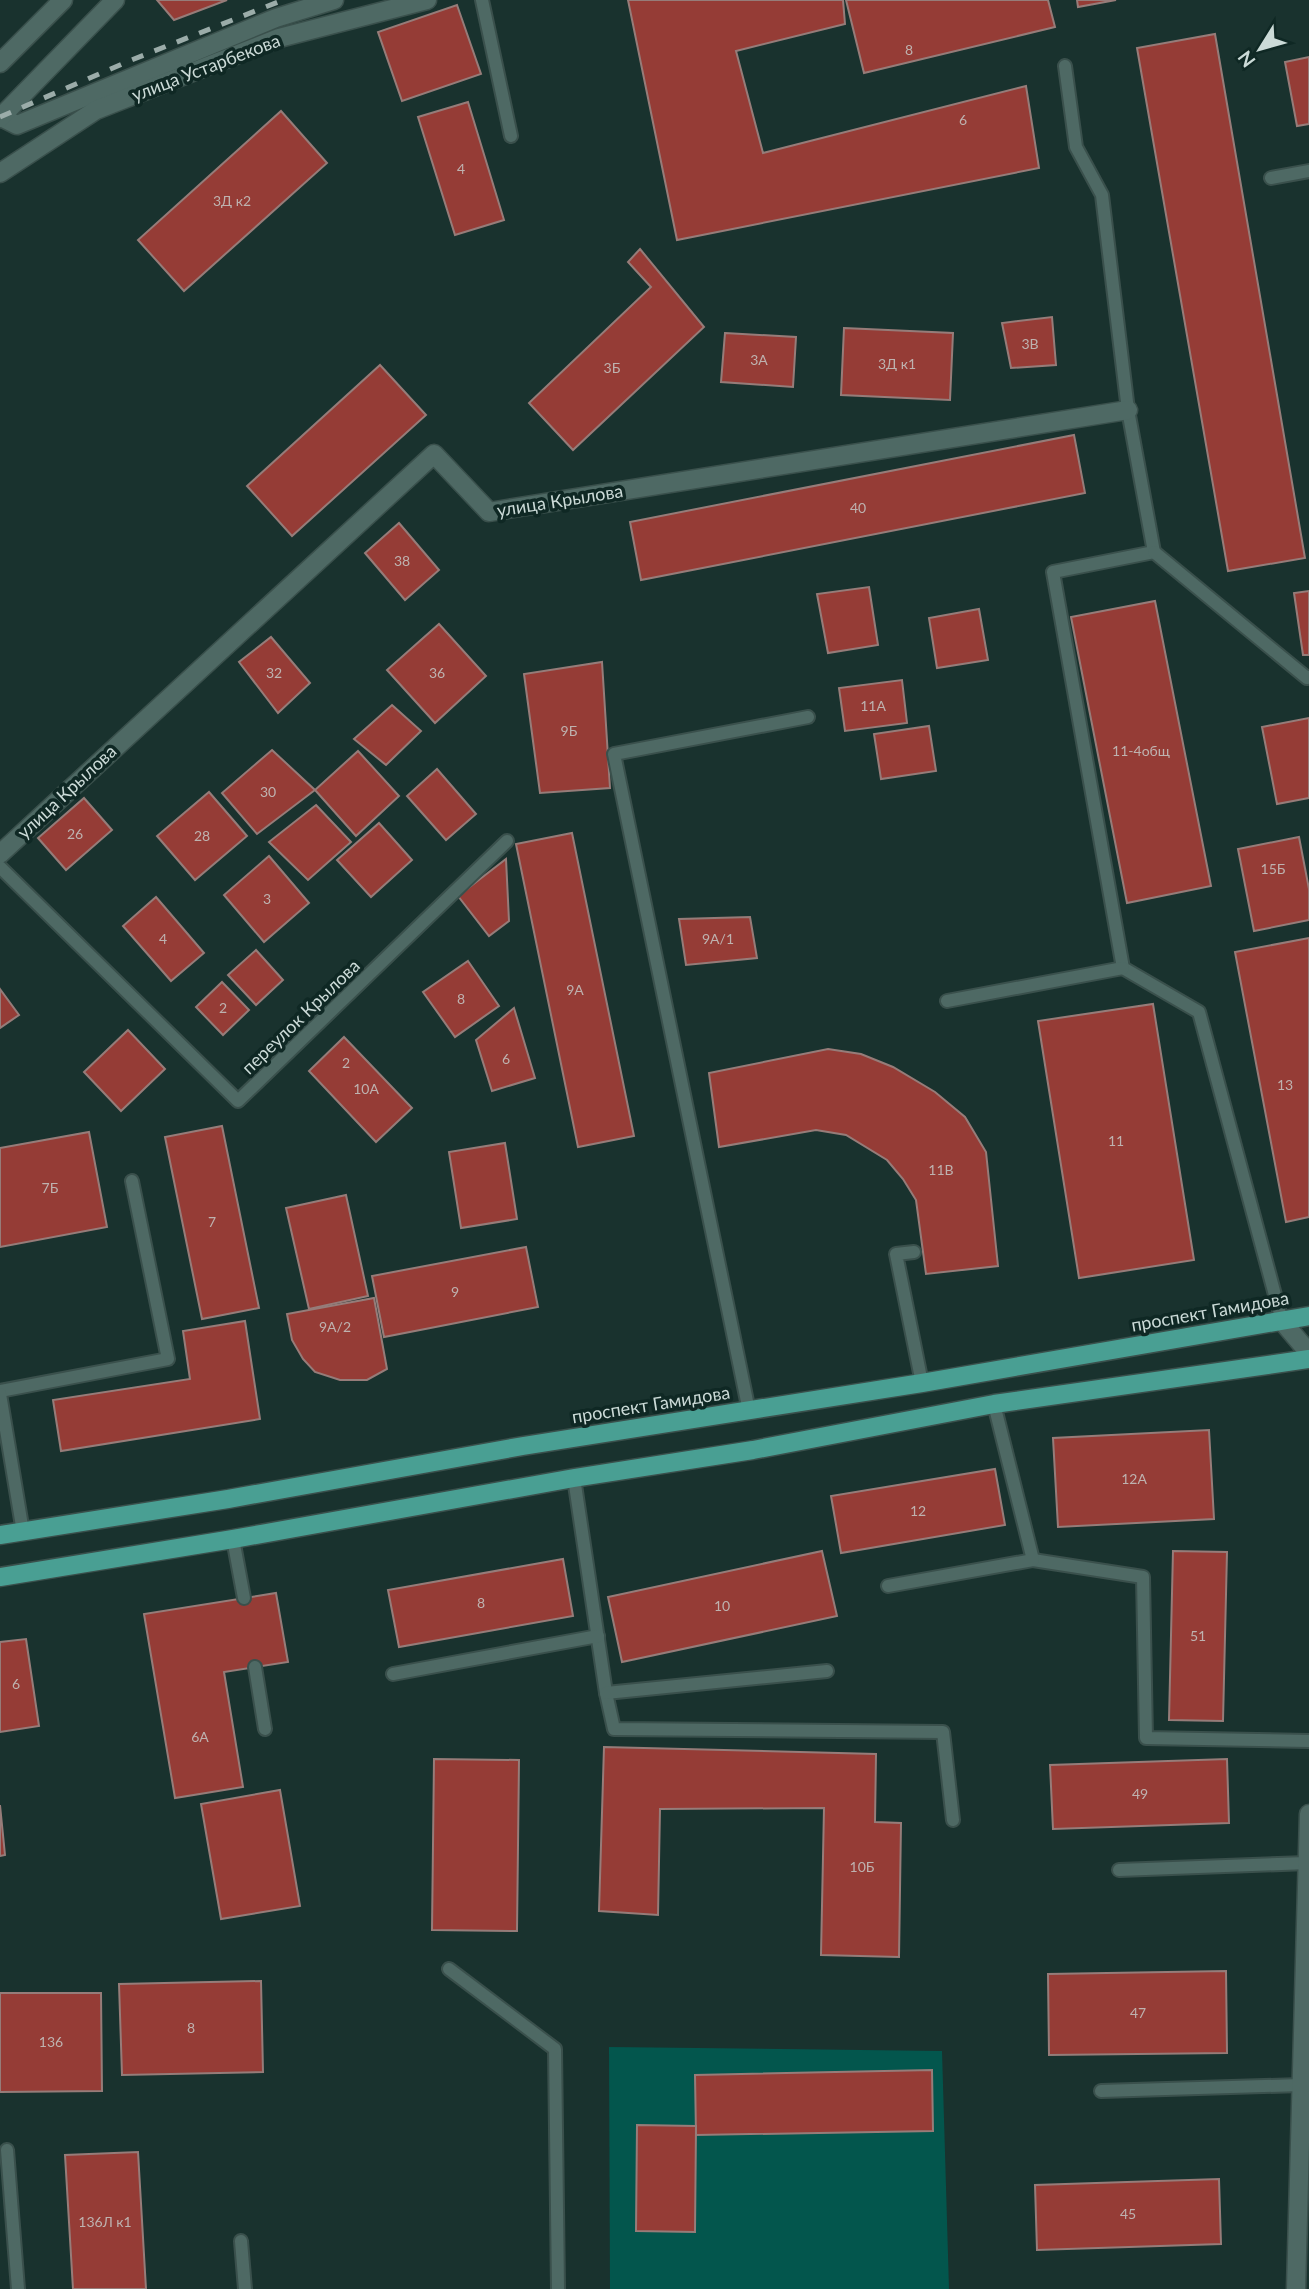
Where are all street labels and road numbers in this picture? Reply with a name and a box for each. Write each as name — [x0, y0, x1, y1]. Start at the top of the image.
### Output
street label: улица Устарбекова — [128, 29, 283, 105]
street label: улица Крылова — [495, 479, 624, 521]
street label: улица Крылова — [12, 740, 120, 843]
street label: переулок Крылова — [237, 954, 364, 1078]
street label: проспект Гамидова — [1129, 1286, 1290, 1336]
street label: проспект Гамидова — [570, 1381, 731, 1427]

